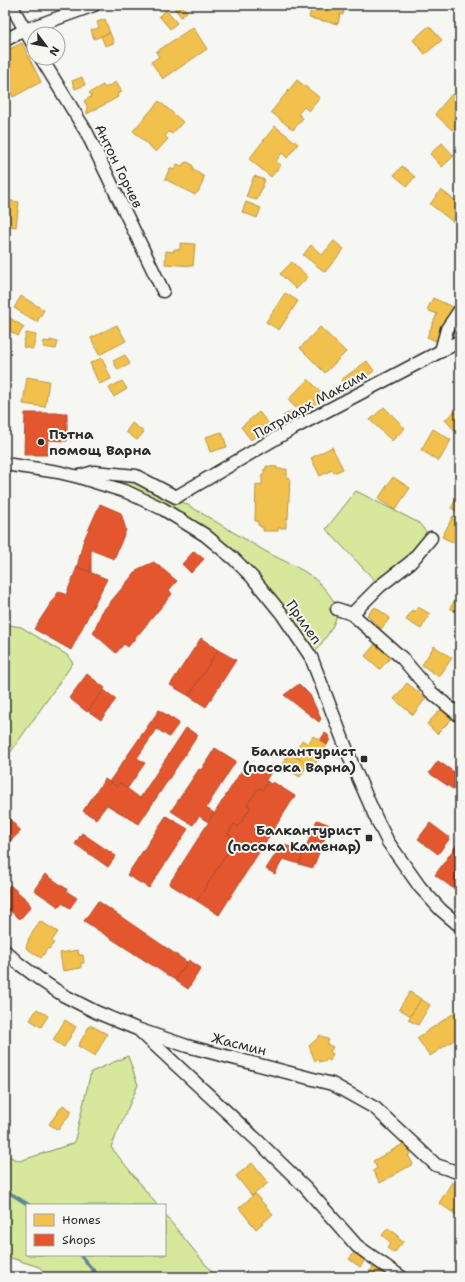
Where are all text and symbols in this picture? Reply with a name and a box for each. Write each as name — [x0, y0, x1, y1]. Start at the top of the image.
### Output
north arrow — [26, 26, 66, 66]
text: N — [45, 43, 63, 59]
street label: Антон Горчев — [91, 121, 147, 211]
street label: Патриарх Максим — [250, 365, 370, 442]
place label: Пътна помощ Варна — [49, 425, 152, 459]
marker: Пътна помощ Варна — [36, 437, 46, 447]
street label: Прилеп — [282, 596, 326, 648]
place label: Балкантурист (посока Варна) — [243, 742, 357, 776]
marker: Балкантурист (посока Варна) — [359, 754, 369, 764]
place label: Балкантурист (посока Каменар) — [227, 821, 362, 855]
marker: Балкантурист (посока Каменар) — [364, 833, 374, 843]
street label: Жасмин — [210, 1029, 268, 1059]
legend — [26, 1204, 166, 1256]
text: Homes — [62, 1212, 101, 1228]
text: Shops — [62, 1232, 96, 1248]

